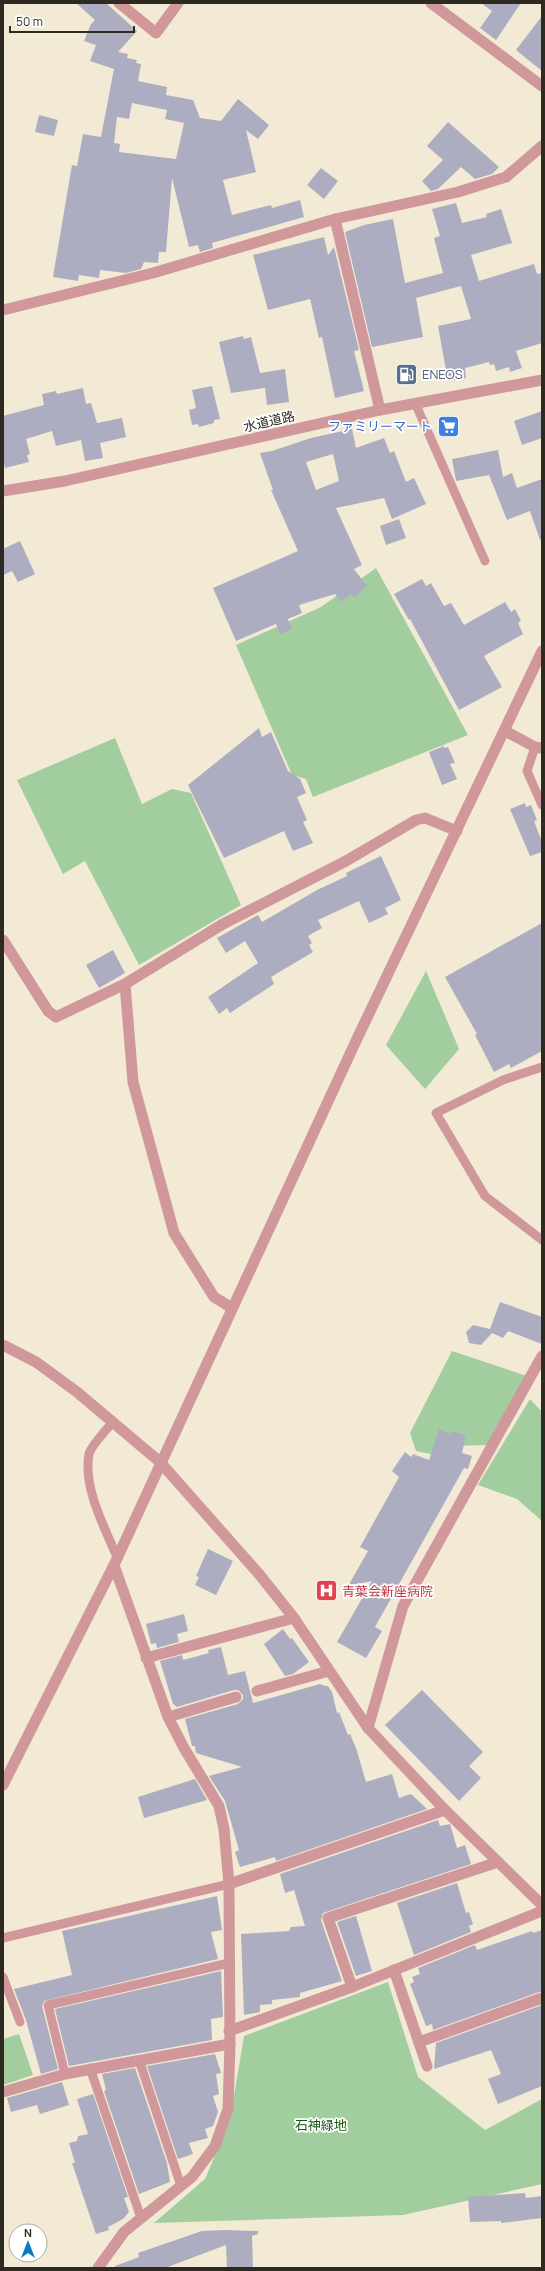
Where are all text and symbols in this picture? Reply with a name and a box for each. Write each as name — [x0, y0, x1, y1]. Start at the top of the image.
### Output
scale bar — [10, 8, 134, 34]
text: 50 m — [16, 13, 43, 30]
fuel station icon: ENEOS — [394, 361, 420, 387]
place label: ENEOS — [422, 365, 463, 383]
street label: 水道道路 — [242, 406, 296, 436]
supermarket icon: ファミリーマート — [435, 413, 461, 439]
place label: ファミリーマート — [328, 417, 432, 435]
hospital icon: 青葉会新座病院 — [313, 1578, 339, 1604]
place label: 青葉会新座病院 — [342, 1582, 433, 1600]
park label: 石神緑地 — [295, 2116, 347, 2134]
north arrow — [8, 2223, 48, 2263]
text: N — [24, 2225, 32, 2240]

